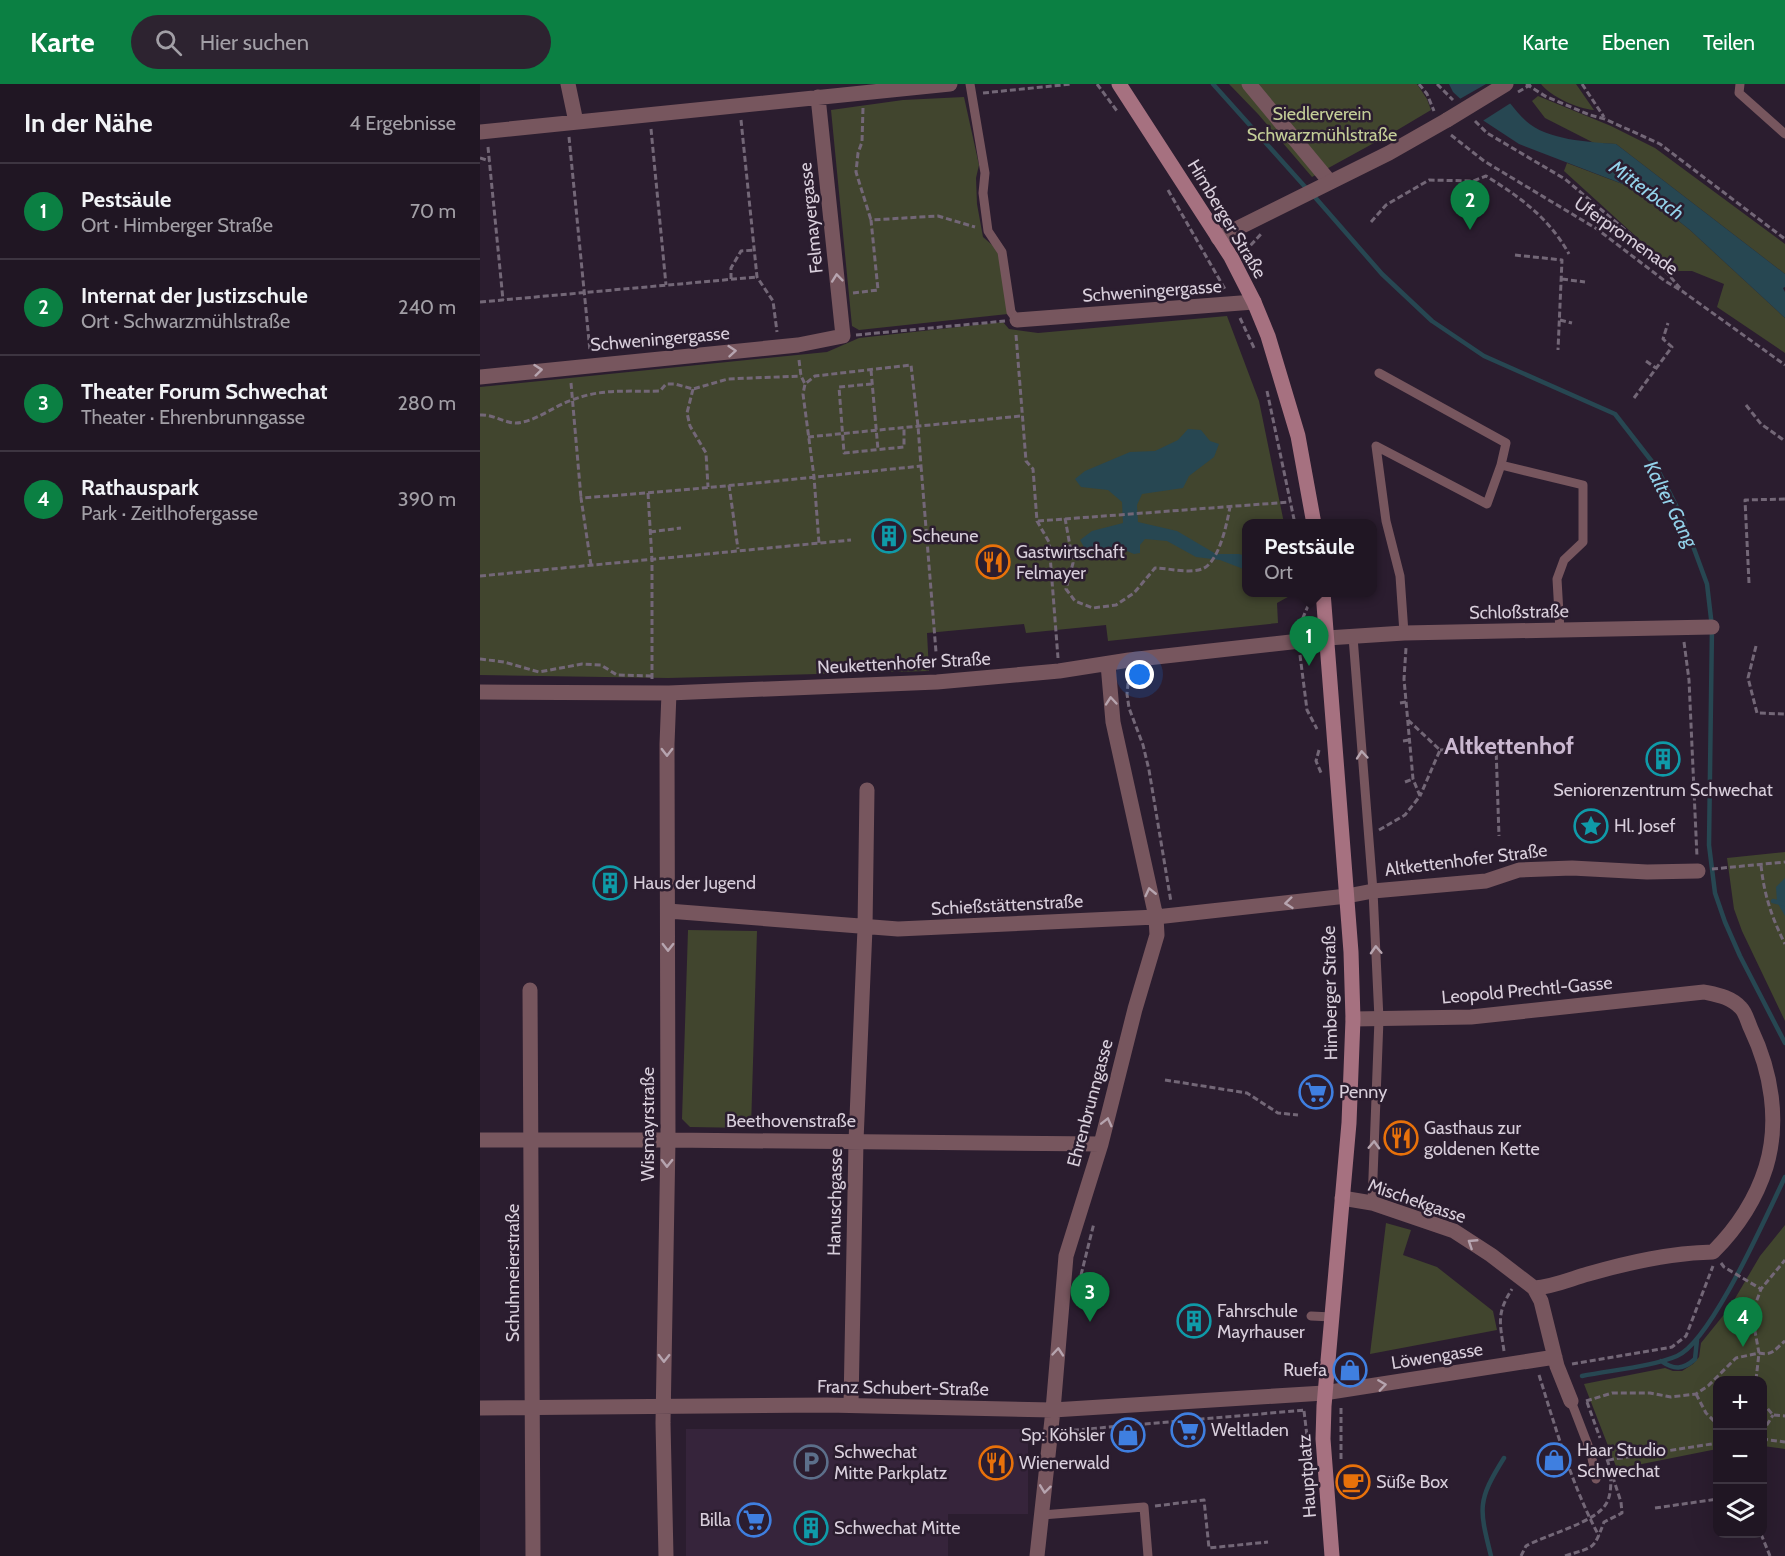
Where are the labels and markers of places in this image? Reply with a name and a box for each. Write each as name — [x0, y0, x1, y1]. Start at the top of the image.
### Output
pin: 2 — [1450, 180, 1490, 230]
building icon: Scheune — [871, 518, 907, 554]
place label: Scheune — [912, 525, 978, 547]
place label: Gastwirtschaft Felmayer — [1016, 541, 1125, 584]
restaurant icon: Gastwirtschaft Felmayer — [975, 544, 1011, 580]
pin: 1 — [1290, 616, 1328, 666]
building icon: Seniorenzentrum Schwechat — [1645, 741, 1681, 777]
place label: Seniorenzentrum Schwechat — [1553, 779, 1773, 801]
place icon: Hl. Josef — [1573, 808, 1609, 844]
place label: Hl. Josef — [1614, 815, 1675, 837]
building icon: Haus der Jugend — [592, 865, 628, 901]
place label: Haus der Jugend — [633, 872, 756, 894]
supermarket icon: Penny — [1298, 1074, 1334, 1110]
place label: Penny — [1339, 1081, 1387, 1103]
place label: Gasthaus zur goldenen Kette — [1424, 1117, 1540, 1160]
restaurant icon: Gasthaus zur goldenen Kette — [1383, 1120, 1419, 1156]
pin: 3 — [1070, 1272, 1110, 1322]
pin: 4 — [1724, 1298, 1762, 1347]
place label: Fahrschule Mayrhauser — [1217, 1300, 1305, 1343]
building icon: Fahrschule Mayrhauser — [1176, 1303, 1212, 1339]
shop icon: Ruefa — [1332, 1352, 1368, 1388]
place label: Ruefa — [1283, 1359, 1327, 1381]
supermarket icon: Weltladen — [1170, 1412, 1206, 1448]
shop icon: Sp: Köhsler — [1110, 1417, 1146, 1453]
place label: Weltladen — [1211, 1419, 1289, 1441]
place label: Sp: Köhsler — [1021, 1424, 1105, 1446]
place label: Haar Studio Schwechat — [1577, 1439, 1666, 1482]
place label: Schwechat Mitte Parkplatz — [834, 1441, 948, 1484]
shop icon: Haar Studio Schwechat — [1536, 1442, 1572, 1478]
parking icon: Schwechat Mitte Parkplatz — [793, 1444, 829, 1480]
restaurant icon: Wienerwald — [978, 1445, 1014, 1481]
place label: Wienerwald — [1019, 1452, 1110, 1474]
cafe icon: Süße Box — [1335, 1464, 1371, 1500]
place label: Süße Box — [1376, 1471, 1449, 1493]
supermarket icon: Billa — [736, 1502, 772, 1538]
place label: Billa — [699, 1509, 731, 1531]
building icon: Schwechat Mitte — [793, 1510, 829, 1546]
place label: Schwechat Mitte — [834, 1517, 961, 1539]

